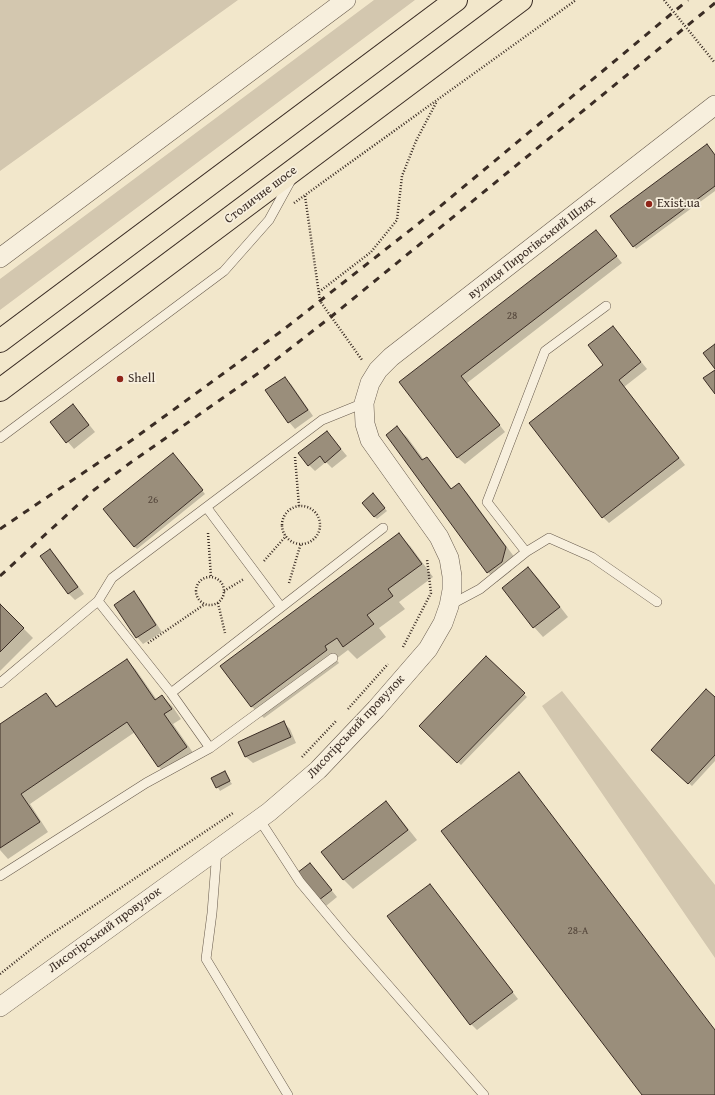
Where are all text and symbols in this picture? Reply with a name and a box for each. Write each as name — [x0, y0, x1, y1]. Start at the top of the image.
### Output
street label: Столичне шосе — [222, 163, 300, 227]
street label: вулиця Пирогівський Шлях — [465, 193, 599, 303]
place label: Exist.ua — [657, 196, 700, 212]
marker: Exist.ua — [644, 199, 654, 209]
house number: 28 — [507, 309, 517, 323]
place label: Shell — [128, 371, 155, 387]
marker: Shell — [115, 374, 125, 384]
house number: 26 — [148, 493, 158, 507]
street label: Лисогірський провулок — [304, 672, 408, 782]
street label: Лисогірський провулок — [45, 884, 165, 976]
house number: 28-А — [567, 924, 589, 938]

